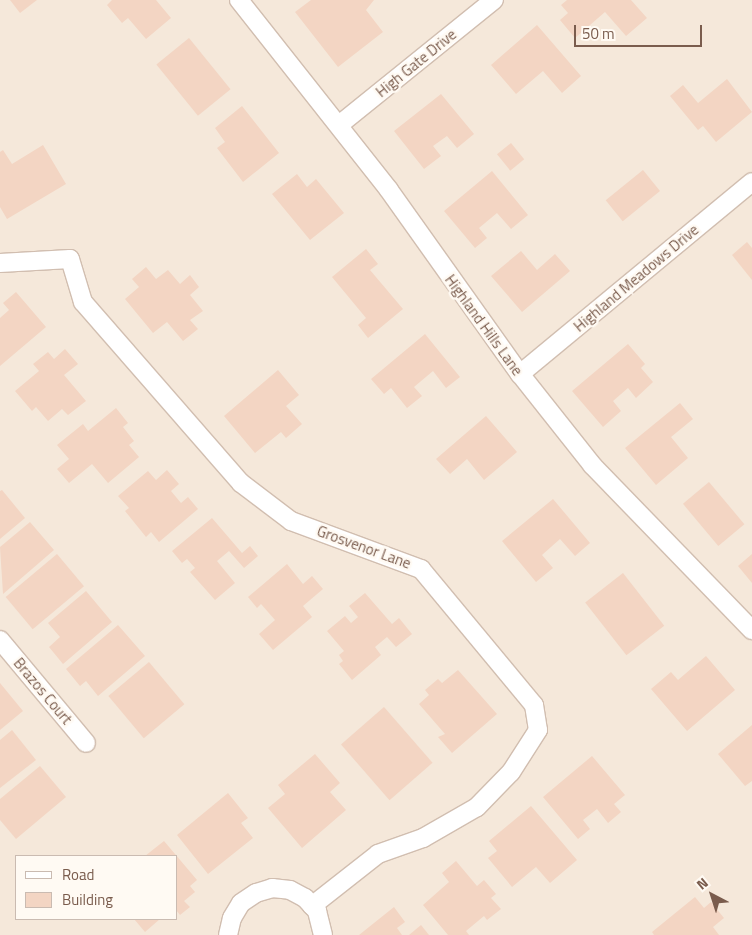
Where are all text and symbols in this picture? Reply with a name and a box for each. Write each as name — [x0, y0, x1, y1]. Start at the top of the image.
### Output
scale bar — [577, 15, 704, 47]
text: 50 m — [582, 22, 615, 45]
street label: High Gate Drive — [372, 25, 460, 101]
street label: Highland Meadows Drive — [570, 221, 702, 335]
street label: Highland Hills Lane — [441, 271, 527, 379]
street label: Grosvenor Lane — [315, 522, 413, 572]
street label: Brazos Court — [10, 654, 76, 728]
legend — [15, 855, 178, 920]
text: Road — [62, 863, 94, 886]
north arrow — [687, 870, 737, 920]
text: N — [692, 872, 712, 894]
text: Building — [62, 888, 113, 911]

